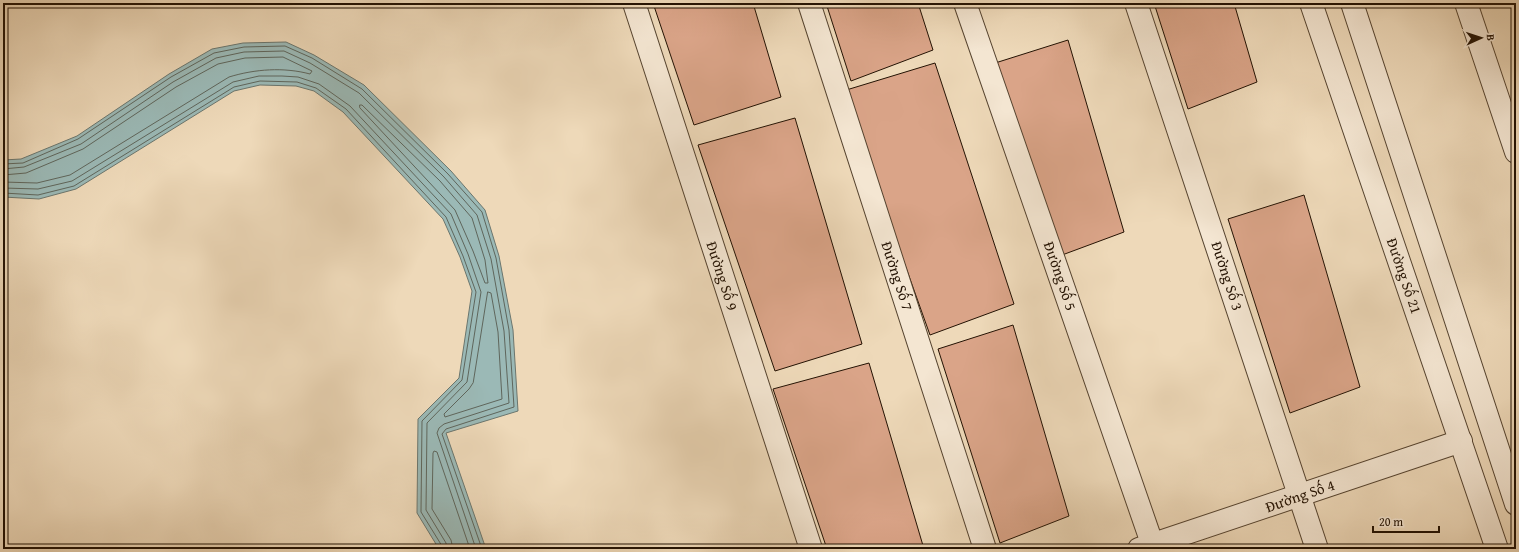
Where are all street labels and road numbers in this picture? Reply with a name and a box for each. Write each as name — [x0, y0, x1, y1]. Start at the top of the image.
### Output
street label: Đường Số 21 — [1382, 235, 1427, 317]
street label: Đường Số 9 — [701, 239, 744, 313]
street label: Đường Số 7 — [876, 239, 919, 313]
street label: Đường Số 5 — [1039, 239, 1082, 313]
street label: Đường Số 3 — [1206, 239, 1249, 313]
street label: Đường Số 4 — [1263, 474, 1337, 517]

